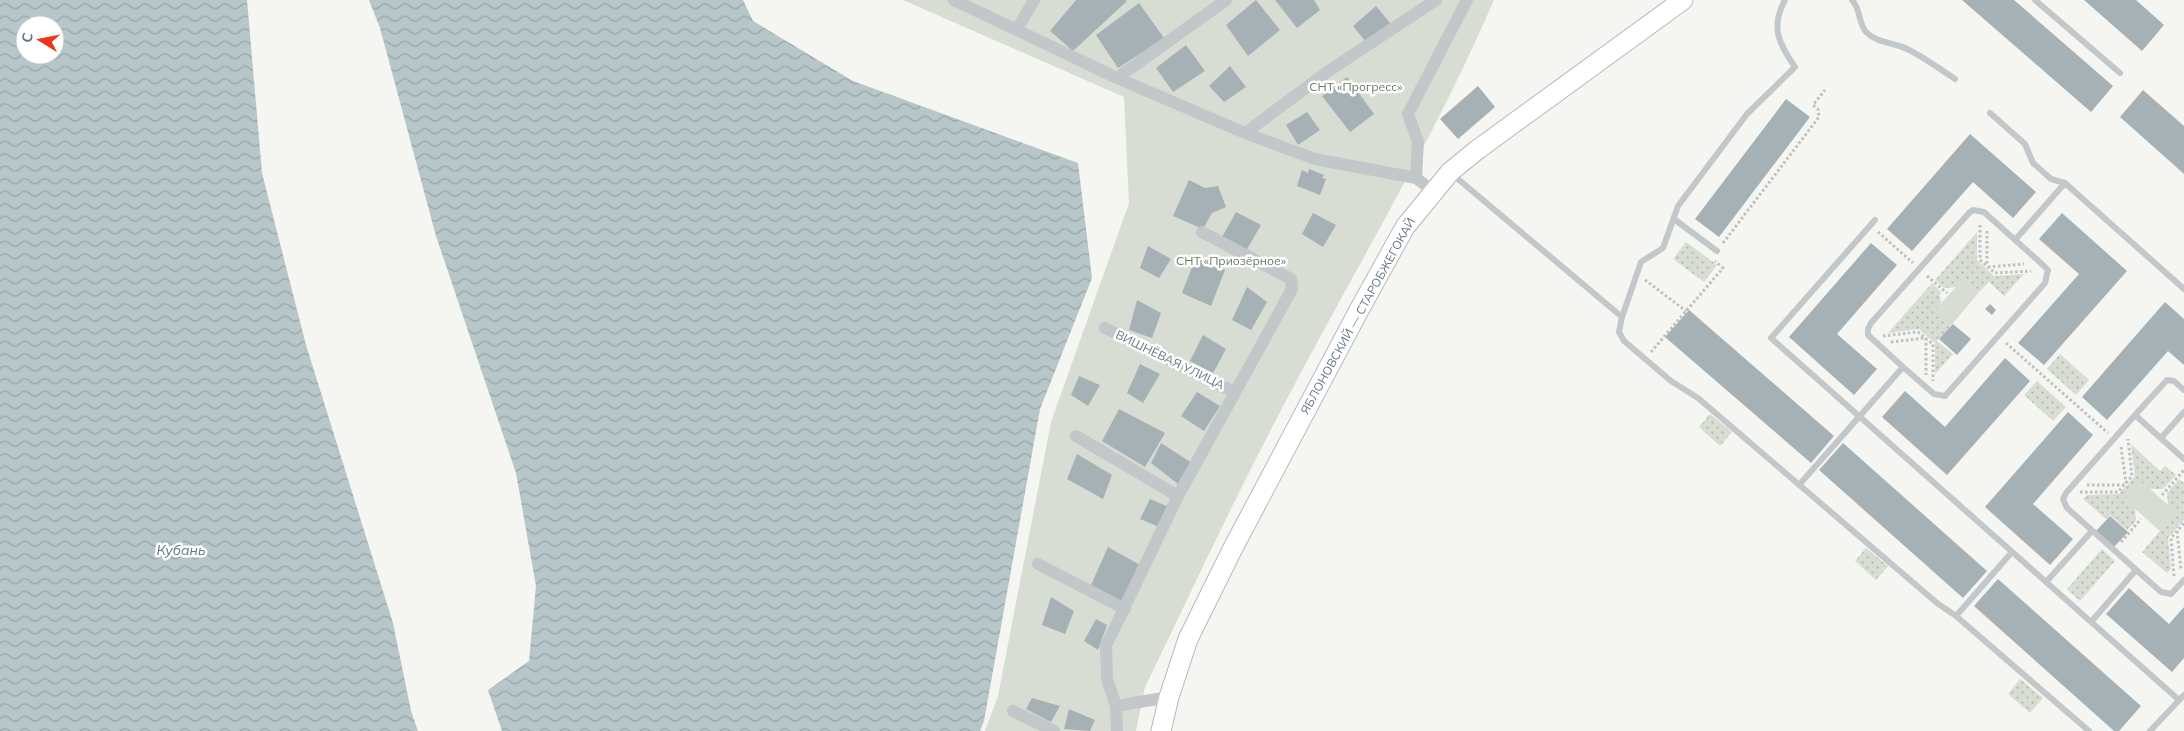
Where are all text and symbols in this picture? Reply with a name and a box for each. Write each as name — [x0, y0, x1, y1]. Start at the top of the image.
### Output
north arrow — [15, 15, 65, 65]
text: С — [18, 31, 37, 44]
park label: СНТ «Прогресс» — [1309, 79, 1403, 94]
street label: ЯБЛОНОВСКИЙ — СТАРОБЖЕГОКАЙ — [1297, 215, 1418, 417]
park label: СНТ «Приозёрное» — [1176, 253, 1287, 268]
street label: ВИШНЁВАЯ УЛИЦА — [1113, 327, 1227, 392]
water label: Кубань — [156, 541, 206, 559]

